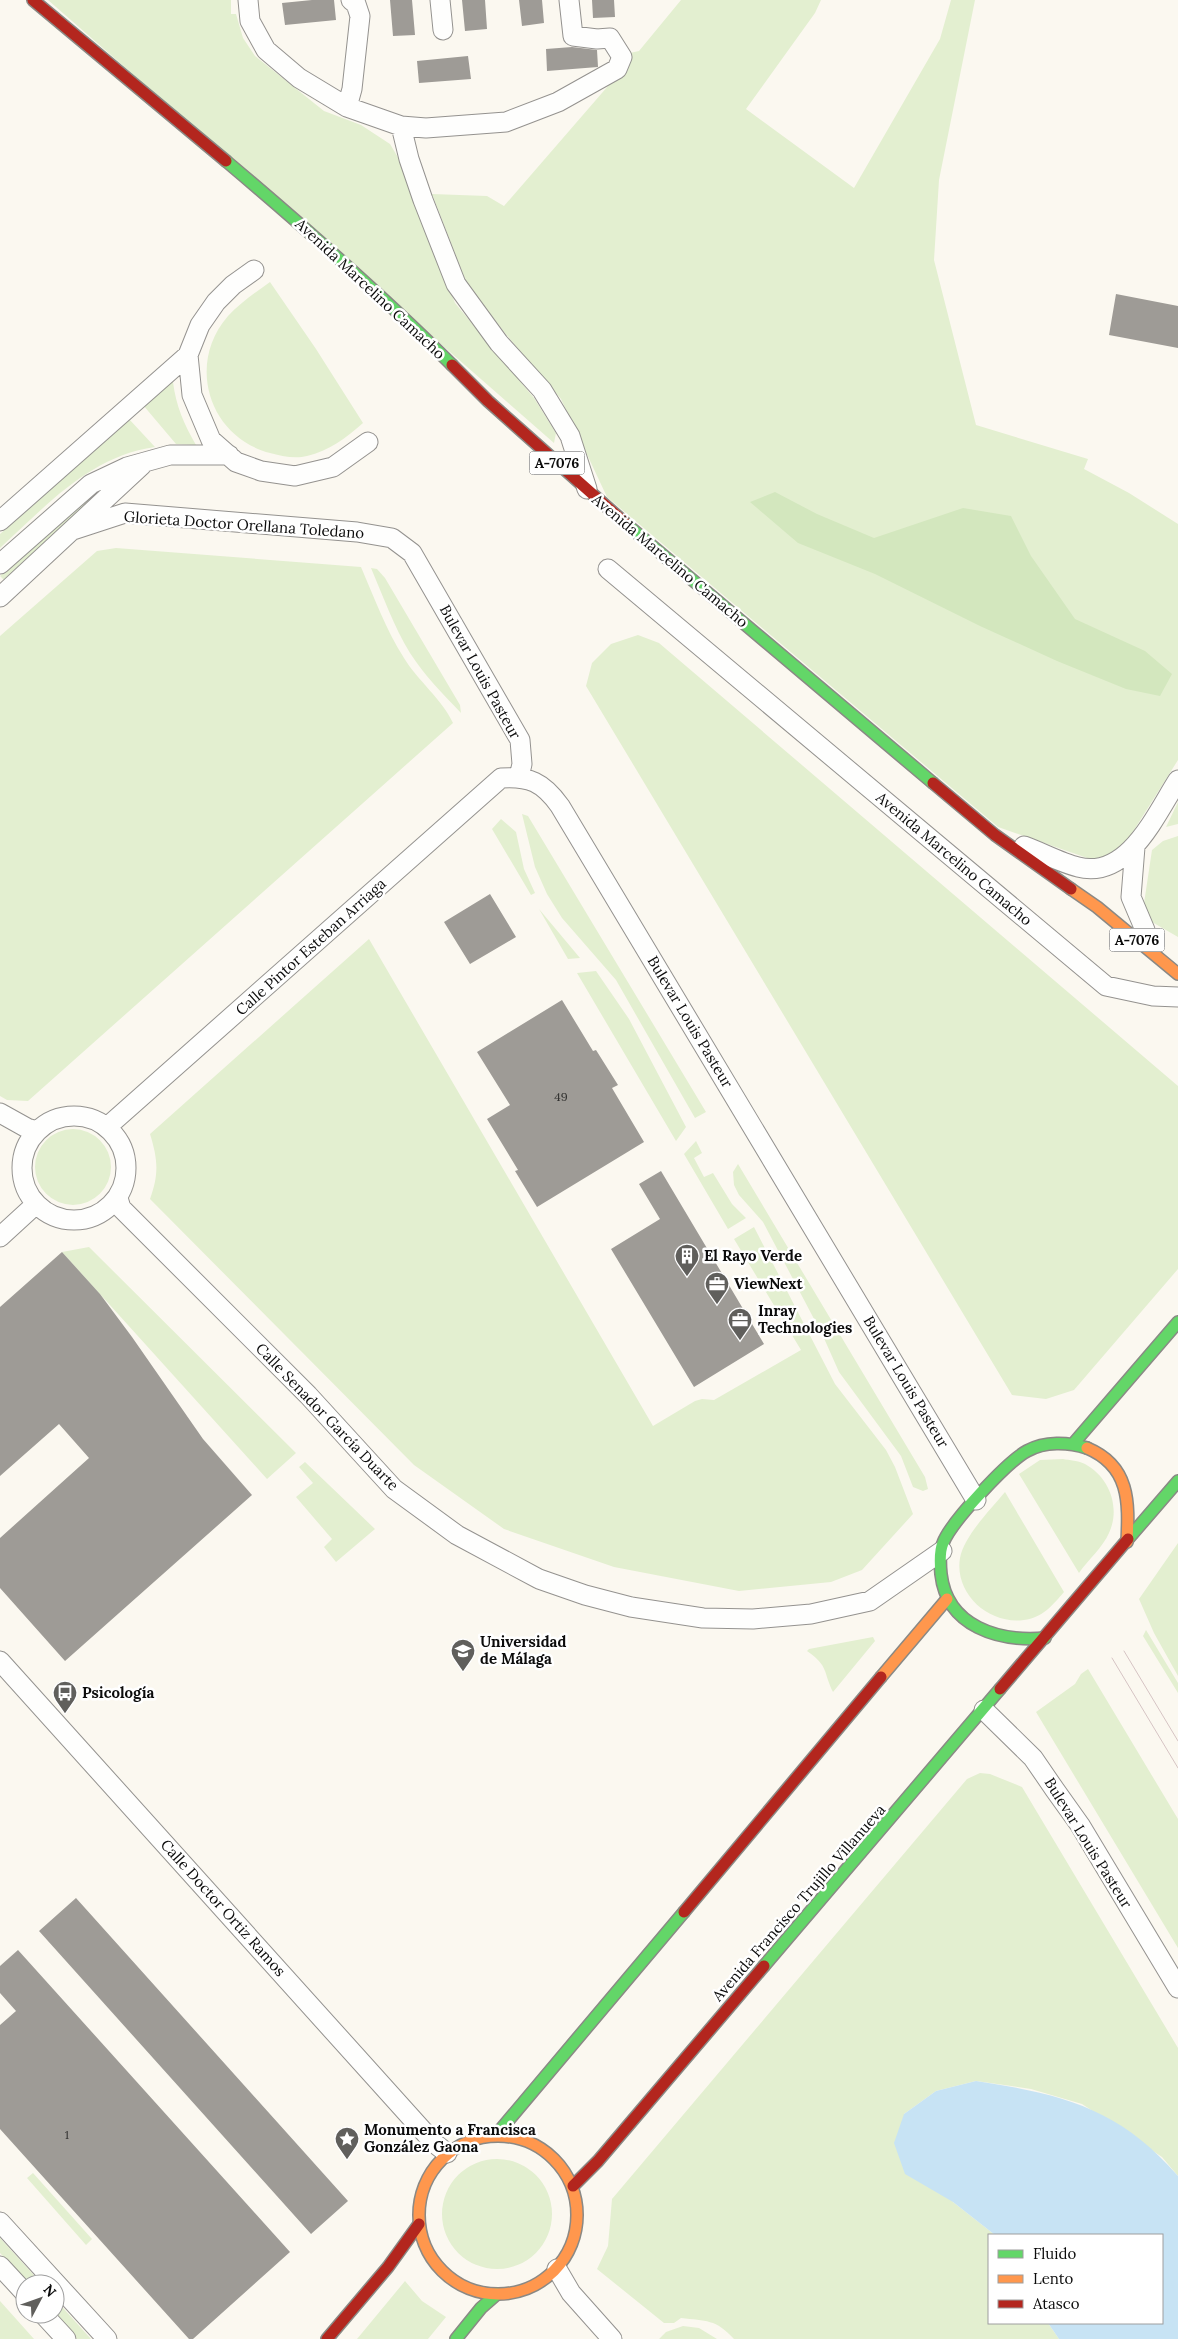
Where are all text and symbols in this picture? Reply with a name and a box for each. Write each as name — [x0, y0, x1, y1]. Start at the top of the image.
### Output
street label: Avenida Marcelino Camacho — [291, 214, 449, 363]
road number: A-7076 — [530, 452, 584, 474]
street label: Avenida Marcelino Camacho — [588, 489, 752, 632]
street label: Glorieta Doctor Orellana Toledano — [123, 507, 365, 542]
street label: Bulevar Louis Pasteur — [436, 601, 525, 743]
street label: Avenida Marcelino Camacho — [872, 787, 1036, 930]
street label: Calle Pintor Esteban Arriaga — [232, 874, 390, 1019]
road number: A-7076 — [1110, 928, 1164, 952]
street label: Bulevar Louis Pasteur — [644, 952, 738, 1092]
house number: 49 — [554, 1089, 568, 1104]
building icon: El Rayo Verde — [674, 1243, 700, 1277]
place label: El Rayo Verde — [704, 1246, 802, 1265]
office icon: ViewNext — [704, 1271, 730, 1305]
place label: ViewNext — [734, 1274, 803, 1293]
place label: Inray Technologies — [758, 1301, 852, 1337]
office icon: Inray Technologies — [727, 1307, 753, 1341]
street label: Bulevar Louis Pasteur — [860, 1312, 954, 1452]
street label: Calle Senador García Duarte — [252, 1339, 403, 1494]
place label: Universidad de Málaga — [480, 1632, 566, 1668]
school or university icon: Universidad de Málaga — [450, 1638, 476, 1672]
bus stop icon: Psicología — [52, 1680, 78, 1714]
place label: Psicología — [82, 1683, 155, 1702]
street label: Bulevar Louis Pasteur — [1040, 1774, 1137, 1912]
street label: Avenida Francisco Trujillo Villanueva — [707, 1800, 889, 2006]
street label: Calle Doctor Ortiz Ramos — [157, 1835, 290, 1980]
place label: Monumento a Francisca González Gaona — [364, 2120, 536, 2156]
place icon: Monumento a Francisca González Gaona — [334, 2126, 360, 2160]
house number: 1 — [65, 2127, 69, 2142]
legend — [988, 2234, 1163, 2324]
text: Fluido — [1033, 2244, 1076, 2263]
text: Lento — [1033, 2269, 1074, 2288]
north arrow — [15, 2274, 65, 2324]
text: N — [39, 2280, 60, 2301]
text: Atasco — [1032, 2294, 1080, 2313]

